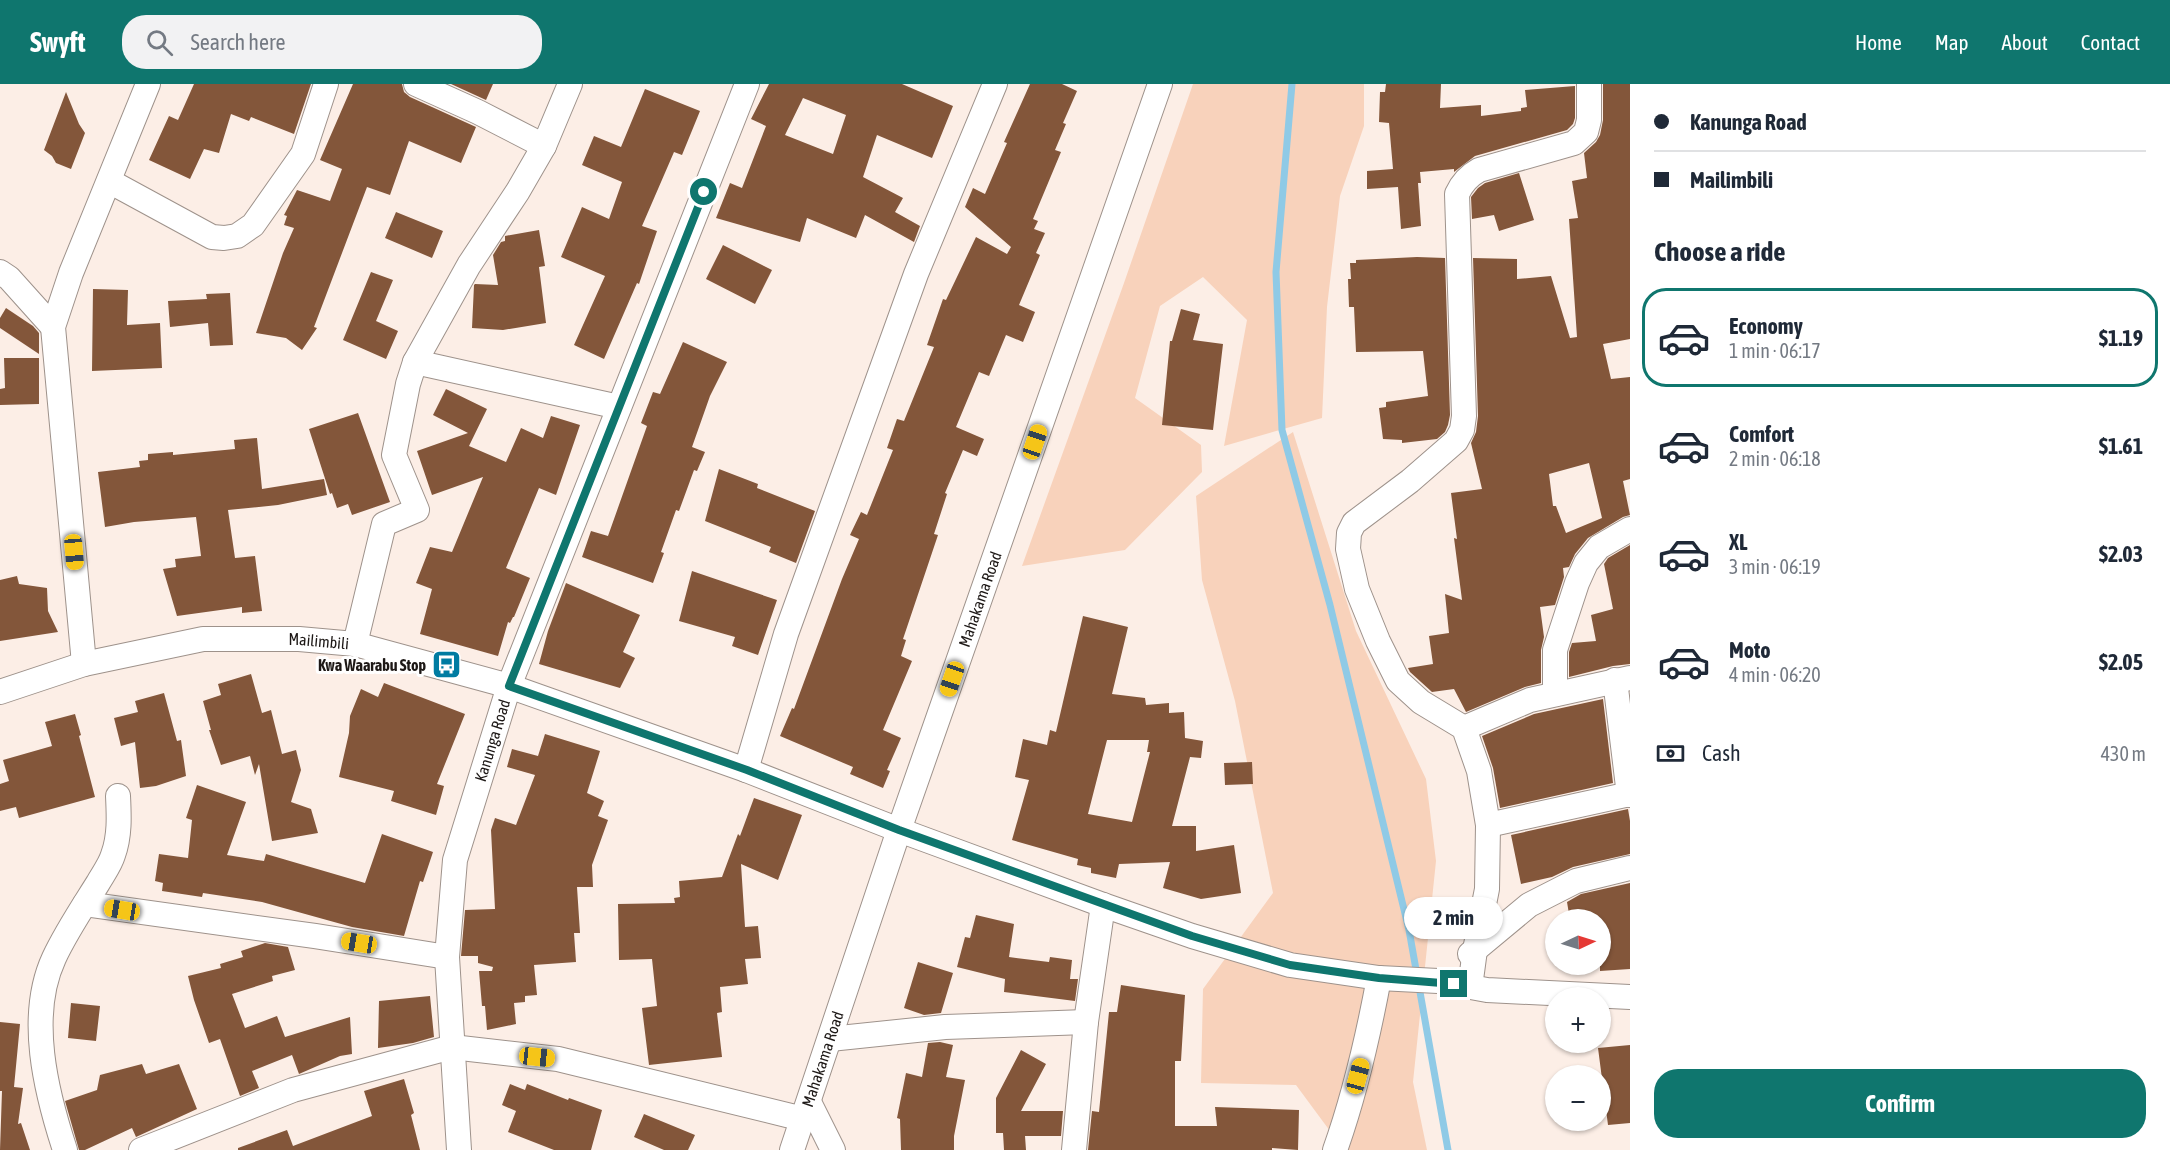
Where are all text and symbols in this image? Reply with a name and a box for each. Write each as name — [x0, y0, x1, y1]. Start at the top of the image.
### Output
search box — [122, 15, 542, 69]
text: Swyft — [30, 26, 86, 58]
icon: search — [143, 26, 176, 59]
text: Search here — [191, 29, 285, 55]
text: Home — [1855, 30, 1902, 54]
text: Map — [1935, 30, 1969, 54]
text: About — [2002, 30, 2048, 54]
text: Contact — [2081, 30, 2140, 54]
text: Kanunga Road — [1690, 109, 1807, 135]
text: Mailimbili — [1690, 167, 1773, 193]
route start — [690, 178, 717, 205]
text: Choose a ride — [1654, 236, 1786, 267]
icon: car — [1657, 311, 1711, 365]
text: Economy — [1729, 313, 1803, 339]
text: $1.19 — [2099, 325, 2143, 351]
text: 1 min · 06:17 — [1729, 339, 1821, 362]
icon: car — [1657, 419, 1711, 473]
text: Comfort — [1729, 421, 1794, 447]
car — [1021, 422, 1049, 462]
text: $1.61 — [2099, 433, 2143, 459]
text: 2 min · 06:18 — [1729, 447, 1821, 470]
icon: car — [1657, 527, 1711, 581]
text: XL — [1729, 529, 1747, 555]
car — [63, 533, 85, 571]
text: $2.03 — [2099, 541, 2143, 567]
street label: Mahakama Road — [955, 549, 1005, 649]
text: 3 min · 06:19 — [1729, 555, 1821, 578]
street label: Mailimbili — [289, 630, 350, 652]
icon: car — [1657, 635, 1711, 689]
text: Moto — [1729, 637, 1771, 663]
bus stop icon: Kwa Waarabu Stop — [431, 649, 463, 681]
text: $2.05 — [2099, 649, 2143, 675]
place label: Kwa Waarabu Stop — [318, 656, 426, 674]
car — [938, 659, 966, 699]
text: 4 min · 06:20 — [1729, 663, 1821, 686]
street label: Kanunga Road — [471, 697, 513, 784]
icon: cash — [1654, 737, 1687, 770]
text: Cash — [1702, 740, 1741, 766]
text: 430 m — [2101, 742, 2146, 765]
callout: 2 min — [1404, 897, 1504, 939]
car — [103, 898, 141, 922]
text: 2 min — [1433, 906, 1474, 929]
north arrow — [1545, 909, 1611, 975]
map controls — [1545, 909, 1611, 1131]
car — [340, 931, 378, 955]
route end — [1440, 970, 1467, 997]
button: + — [1545, 987, 1611, 1053]
street label: Mahakama Road — [798, 1009, 847, 1109]
car — [518, 1046, 556, 1068]
car — [1345, 1056, 1371, 1096]
button: − — [1545, 1065, 1611, 1131]
button: Confirm — [1654, 1069, 2146, 1138]

